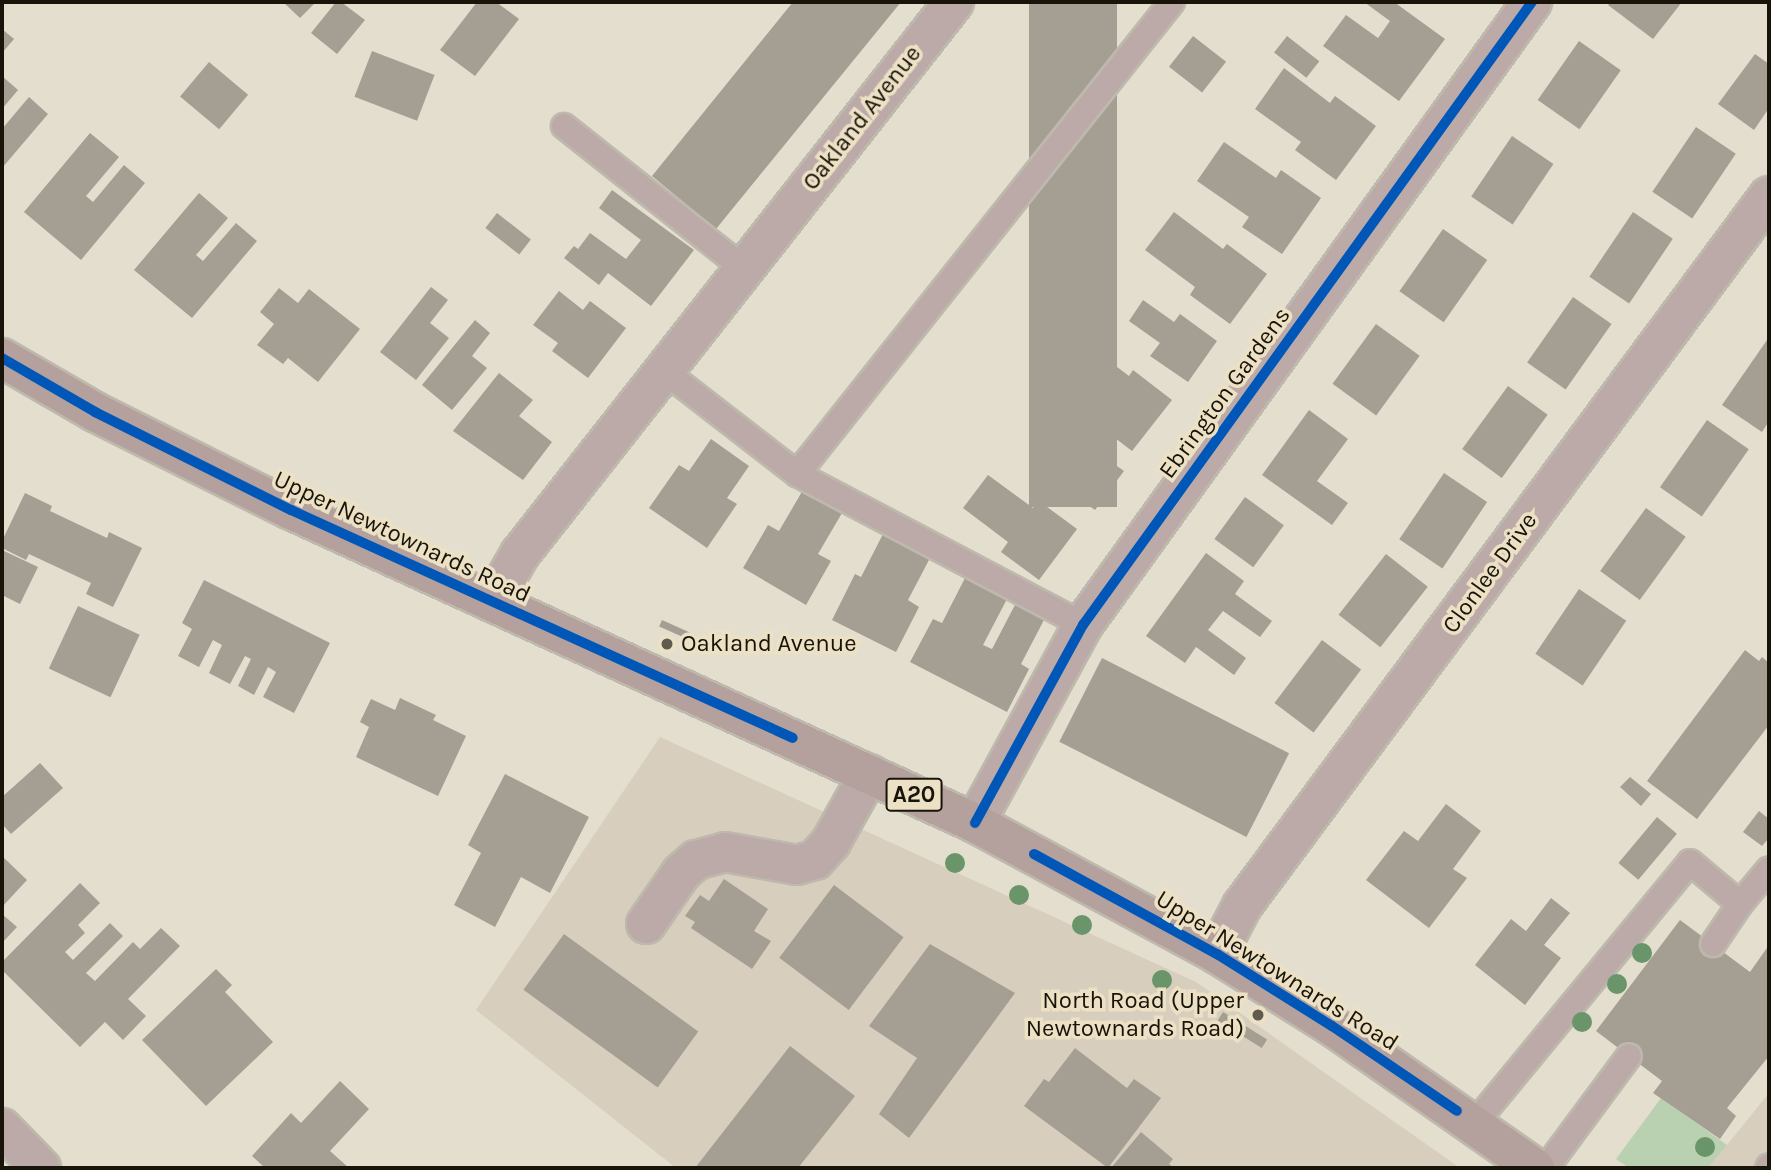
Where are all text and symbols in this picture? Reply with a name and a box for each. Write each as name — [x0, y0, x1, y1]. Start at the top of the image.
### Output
street label: Oakland Avenue — [797, 40, 927, 196]
street label: Ebrington Gardens — [1153, 302, 1297, 484]
street label: Upper Newtownards Road — [269, 465, 535, 609]
street label: Clonlee Drive — [1437, 507, 1543, 639]
place label: Oakland Avenue — [681, 630, 857, 658]
marker: Oakland Avenue — [659, 636, 675, 652]
road number: A20 — [884, 776, 944, 814]
street label: Upper Newtownards Road — [1151, 885, 1403, 1057]
place label: North Road (Upper Newtownards Road) — [1026, 987, 1244, 1043]
marker: North Road (Upper Newtownards Road) — [1250, 1007, 1266, 1023]

